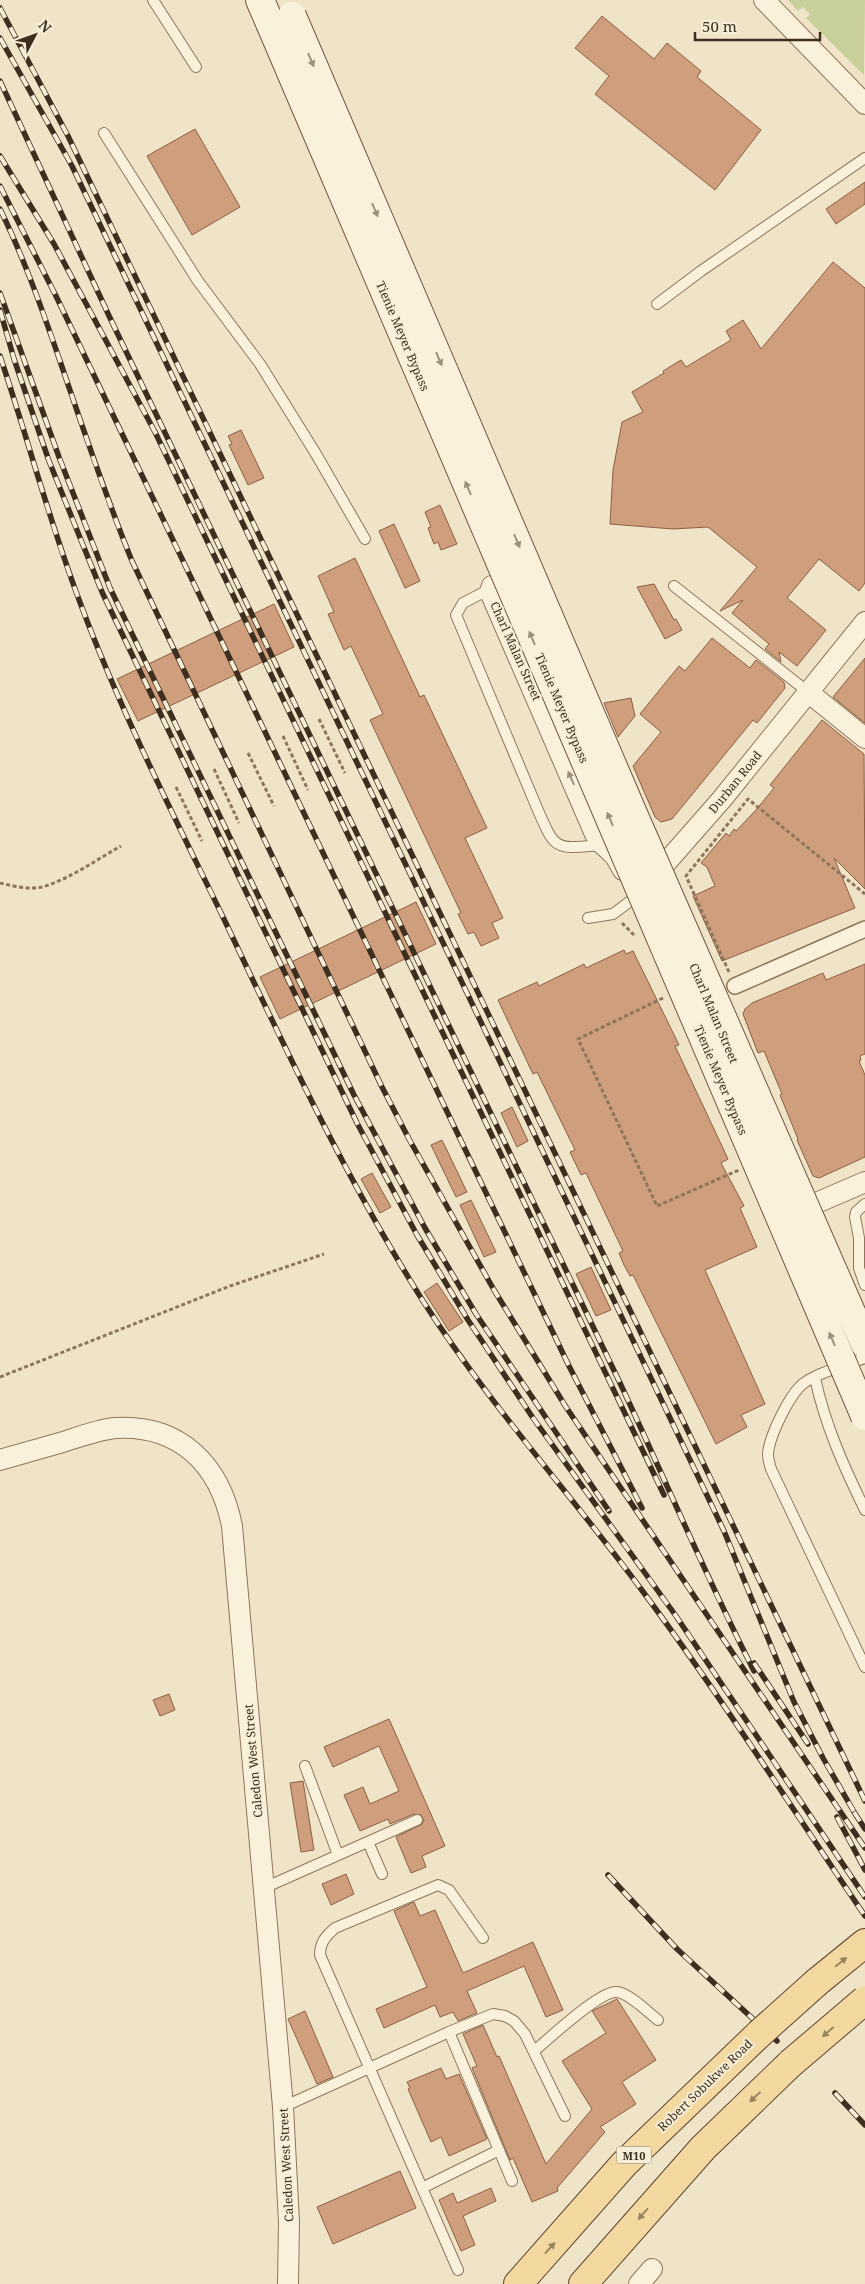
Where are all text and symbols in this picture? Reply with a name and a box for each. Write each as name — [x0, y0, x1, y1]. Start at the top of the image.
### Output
north arrow — [10, 10, 60, 60]
scale bar — [695, 10, 820, 42]
text: N — [34, 16, 56, 37]
text: 50 m — [702, 16, 737, 36]
one-way arrow — [308, 53, 316, 67]
one-way arrow — [372, 203, 380, 217]
street label: Tienie Meyer Bypass — [372, 278, 434, 394]
one-way arrow — [435, 352, 443, 366]
one-way arrow — [464, 481, 472, 495]
one-way arrow — [513, 534, 521, 548]
street label: Charl Malan Street — [486, 599, 546, 703]
one-way arrow — [528, 631, 536, 645]
street label: Tienie Meyer Bypass — [531, 650, 593, 766]
street label: Durban Road — [705, 747, 766, 817]
one-way arrow — [567, 771, 575, 785]
one-way arrow — [605, 812, 613, 826]
street label: Charl Malan Street — [685, 960, 743, 1066]
street label: Tienie Meyer Bypass — [690, 1022, 752, 1138]
one-way arrow — [827, 1332, 835, 1346]
street label: Caledon West Street — [240, 1704, 266, 1818]
one-way arrow — [834, 1957, 847, 1968]
one-way arrow — [821, 2026, 834, 2037]
street label: Robert Sobukwe Road — [654, 2035, 757, 2135]
one-way arrow — [750, 2091, 762, 2103]
street label: Caledon West Street — [275, 2108, 297, 2222]
road number: M10 — [616, 2146, 652, 2164]
one-way arrow — [638, 2208, 649, 2221]
one-way arrow — [544, 2242, 556, 2254]

